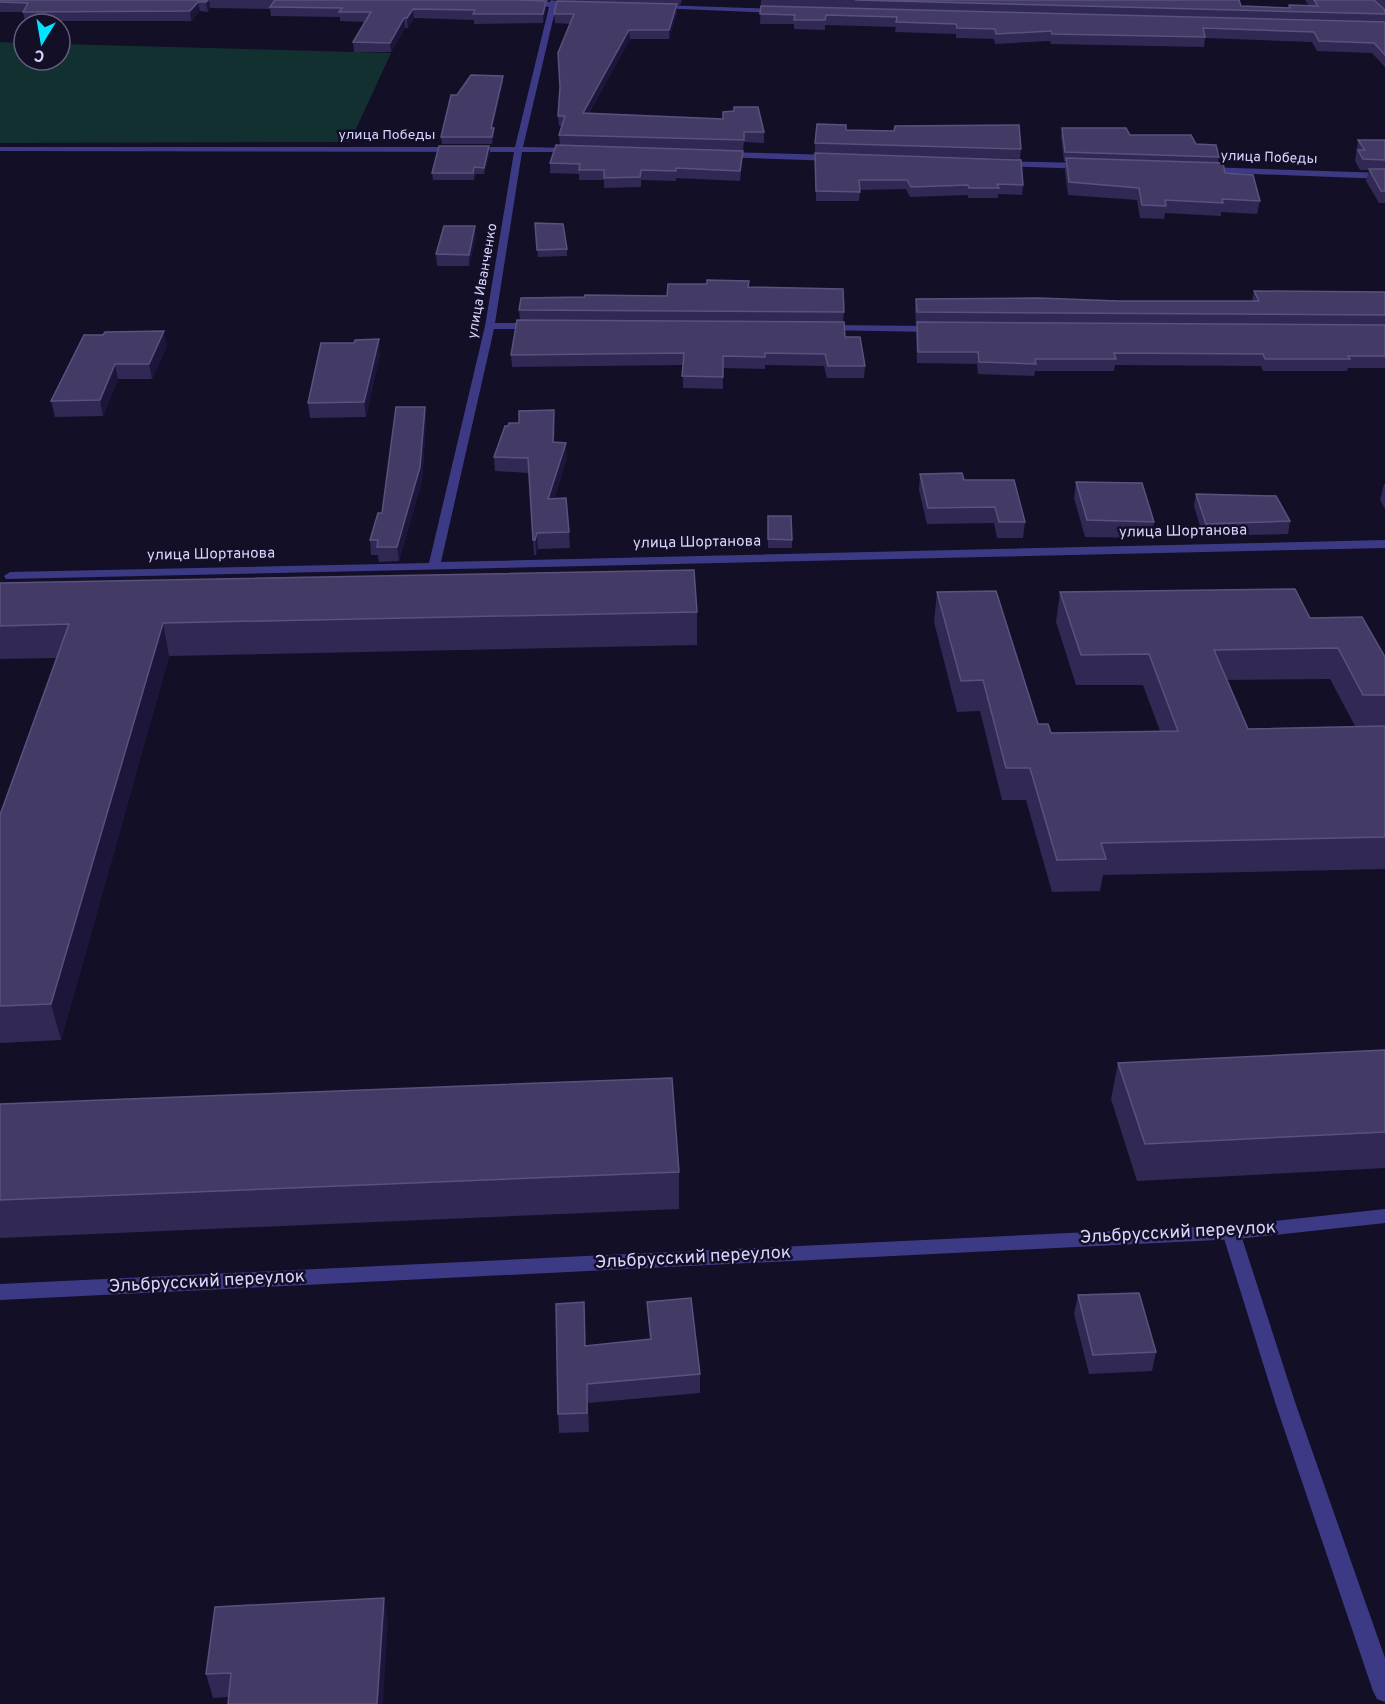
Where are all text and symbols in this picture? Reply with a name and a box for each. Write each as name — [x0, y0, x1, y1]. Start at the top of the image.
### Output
north arrow — [12, 12, 72, 72]
text: С — [33, 44, 46, 66]
street label: улица Победы — [339, 127, 435, 144]
street label: улица Победы — [1220, 148, 1318, 168]
street label: улица Иванченко — [464, 222, 502, 340]
street label: улица Шортанова — [1119, 521, 1247, 543]
street label: улица Шортанова — [633, 532, 761, 554]
street label: улица Шортанова — [147, 544, 275, 566]
street label: Эльбрусский переулок — [1079, 1216, 1277, 1250]
street label: Эльбрусский переулок — [594, 1241, 792, 1275]
street label: Эльбрусский переулок — [108, 1265, 306, 1299]

